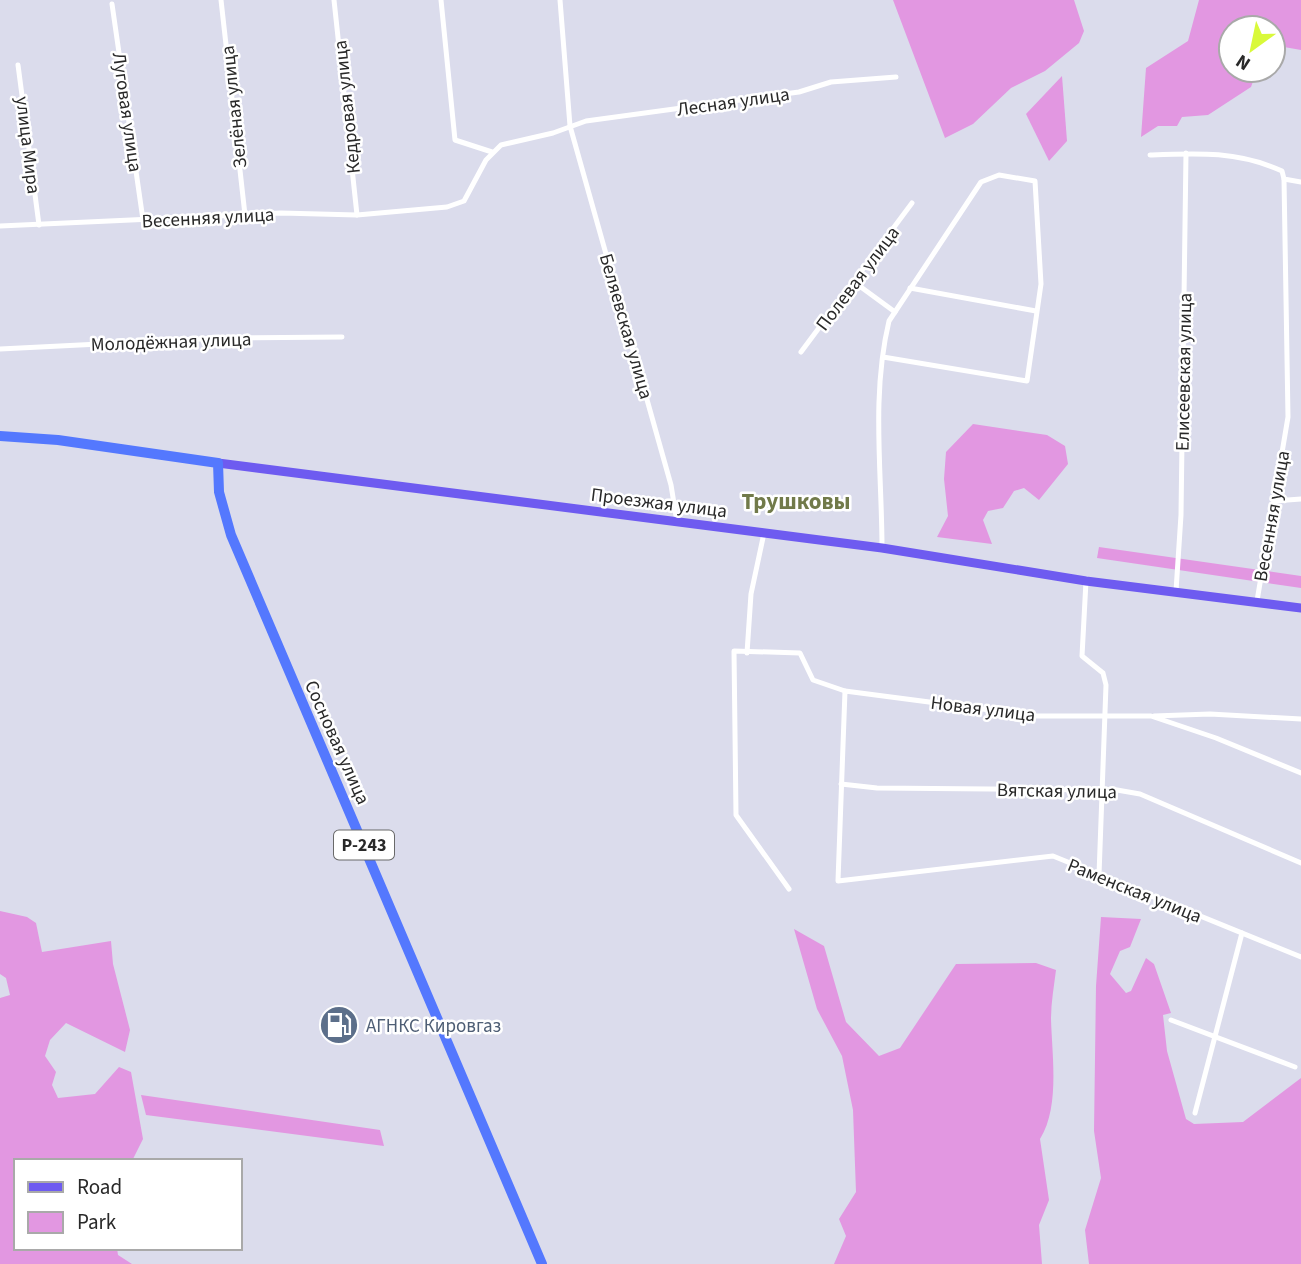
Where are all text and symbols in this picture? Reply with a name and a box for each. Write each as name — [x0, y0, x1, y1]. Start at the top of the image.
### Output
north arrow — [1217, 14, 1287, 84]
street label: Кедровая улица — [327, 39, 368, 175]
street label: Зелёная улица — [215, 44, 254, 169]
text: N — [1231, 47, 1256, 77]
street label: Луговая улица — [105, 51, 148, 174]
street label: Лесная улица — [675, 81, 791, 124]
street label: улица Мира — [8, 95, 47, 195]
street label: Весенняя улица — [141, 202, 275, 235]
street label: Полевая улица — [810, 221, 906, 337]
street label: Беляевская улица — [592, 250, 659, 402]
street label: Елисеевская улица — [1170, 293, 1199, 451]
street label: Молодёжная улица — [90, 326, 252, 359]
street label: Весенняя улица — [1248, 449, 1297, 584]
street label: Проезжая улица — [589, 482, 728, 525]
district label: Трушковы — [741, 485, 851, 518]
street label: Сосновая улица — [297, 676, 376, 809]
street label: Новая улица — [929, 690, 1037, 729]
street label: Вятская улица — [997, 777, 1117, 806]
road number: Р-243 — [334, 830, 394, 860]
street label: Раменская улица — [1063, 852, 1206, 931]
fuel station icon: АГНКС Кировгаз — [318, 1004, 360, 1046]
place label: АГНКС Кировгаз — [366, 1013, 501, 1040]
legend — [14, 1159, 242, 1250]
text: Road — [77, 1172, 122, 1202]
text: Park — [77, 1207, 117, 1237]

